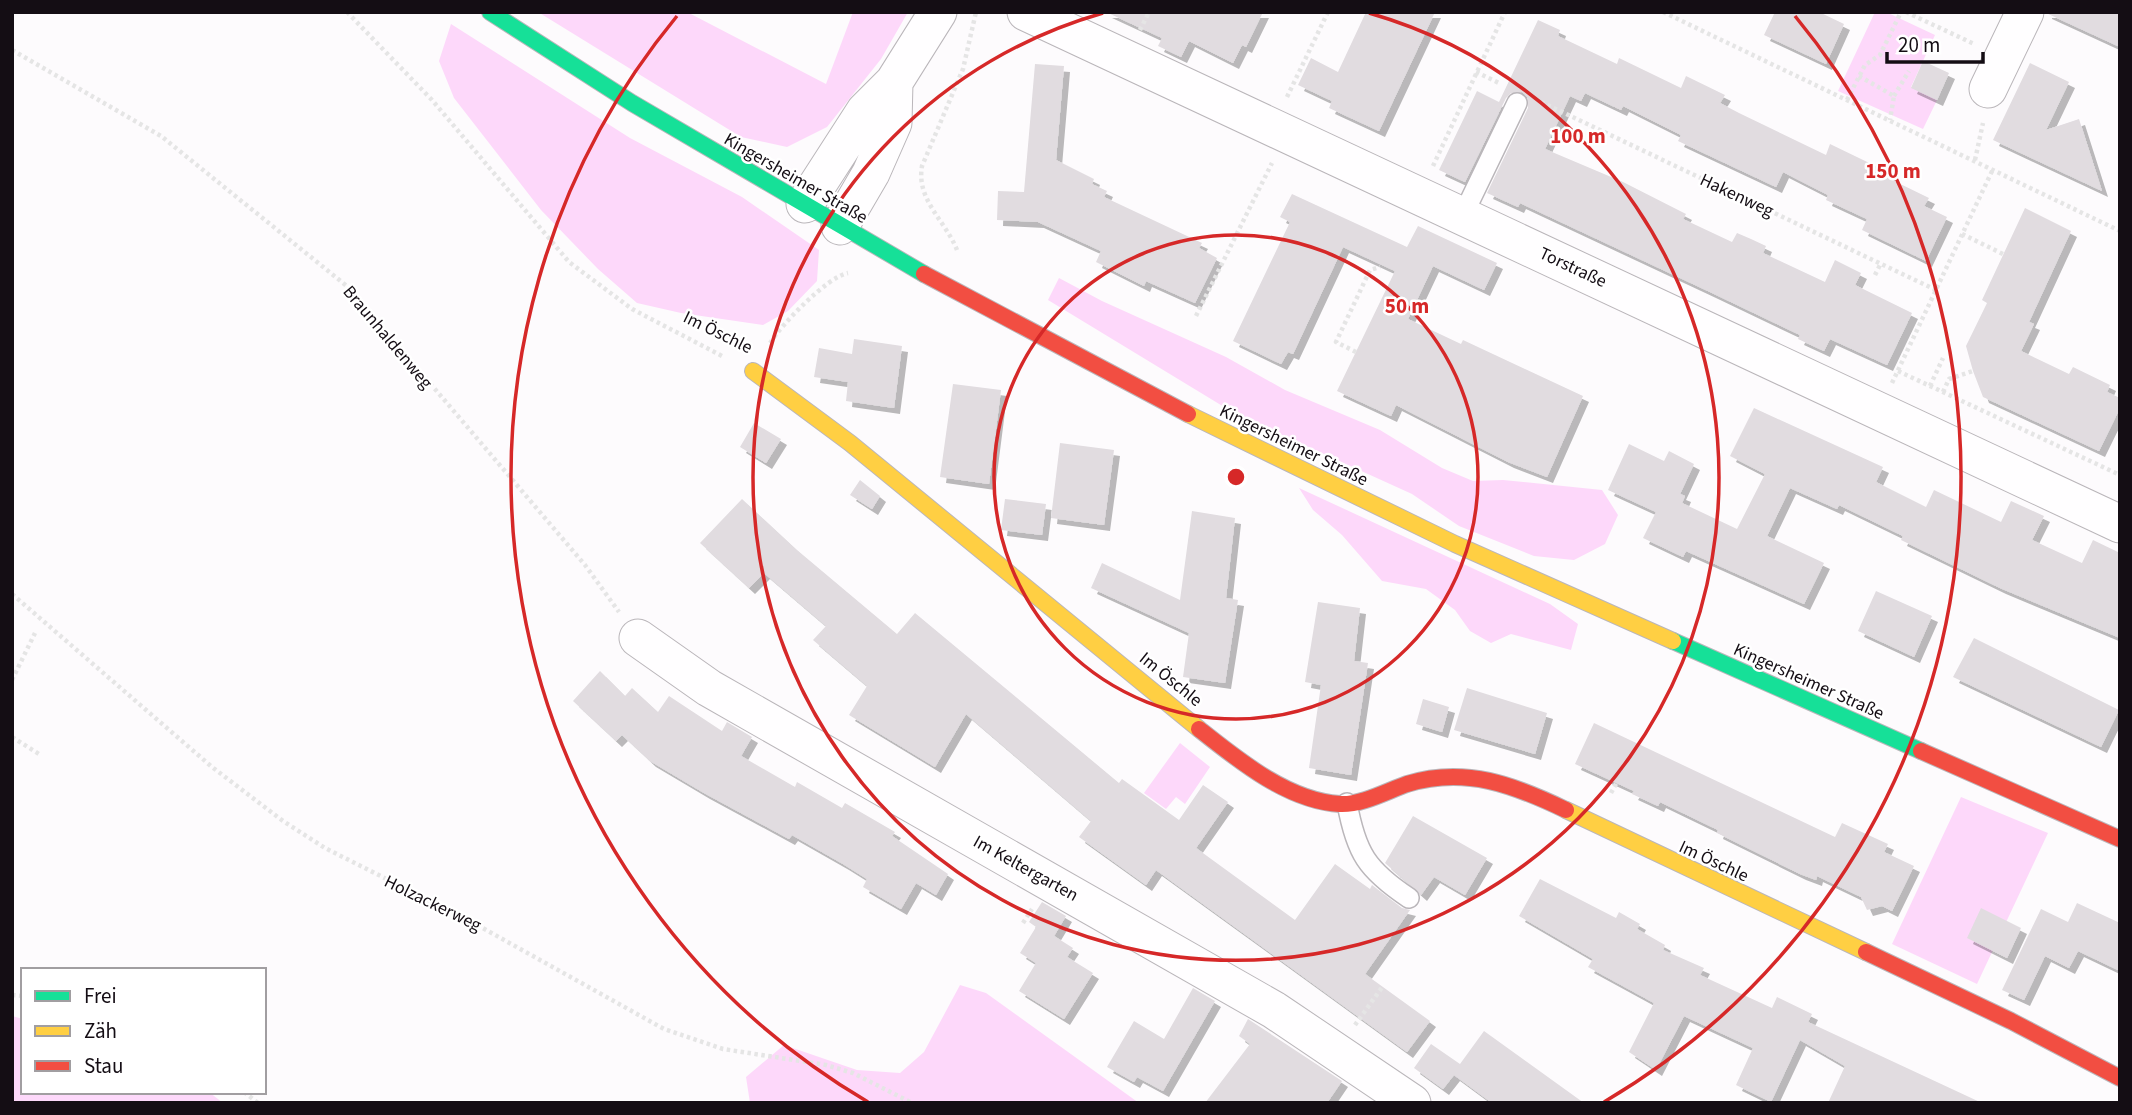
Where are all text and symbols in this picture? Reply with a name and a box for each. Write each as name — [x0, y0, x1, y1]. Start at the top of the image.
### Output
scale bar — [1887, 21, 1983, 65]
text: 20 m — [1898, 30, 1940, 60]
text: 100 m — [1550, 121, 1606, 151]
street label: Kingersheimer Straße — [719, 127, 872, 230]
text: 150 m — [1865, 156, 1921, 186]
street label: Hakenweg — [1696, 167, 1778, 223]
street label: Torstraße — [1535, 241, 1611, 294]
street label: Braunhaldenweg — [337, 280, 438, 394]
text: 50 m — [1385, 291, 1429, 321]
street label: Im Öschle — [679, 305, 757, 360]
street label: Kingersheimer Straße — [1215, 399, 1372, 492]
centre of rings — [1224, 465, 1248, 489]
street label: Kingersheimer Straße — [1729, 637, 1888, 726]
street label: Im Öschle — [1134, 646, 1207, 713]
street label: Im Keltergarten — [969, 829, 1083, 908]
street label: Im Öschle — [1675, 834, 1753, 889]
street label: Holzackerweg — [380, 869, 486, 938]
legend — [21, 968, 266, 1094]
text: Frei — [84, 981, 117, 1011]
text: Zäh — [84, 1016, 117, 1046]
text: Stau — [84, 1051, 123, 1081]

